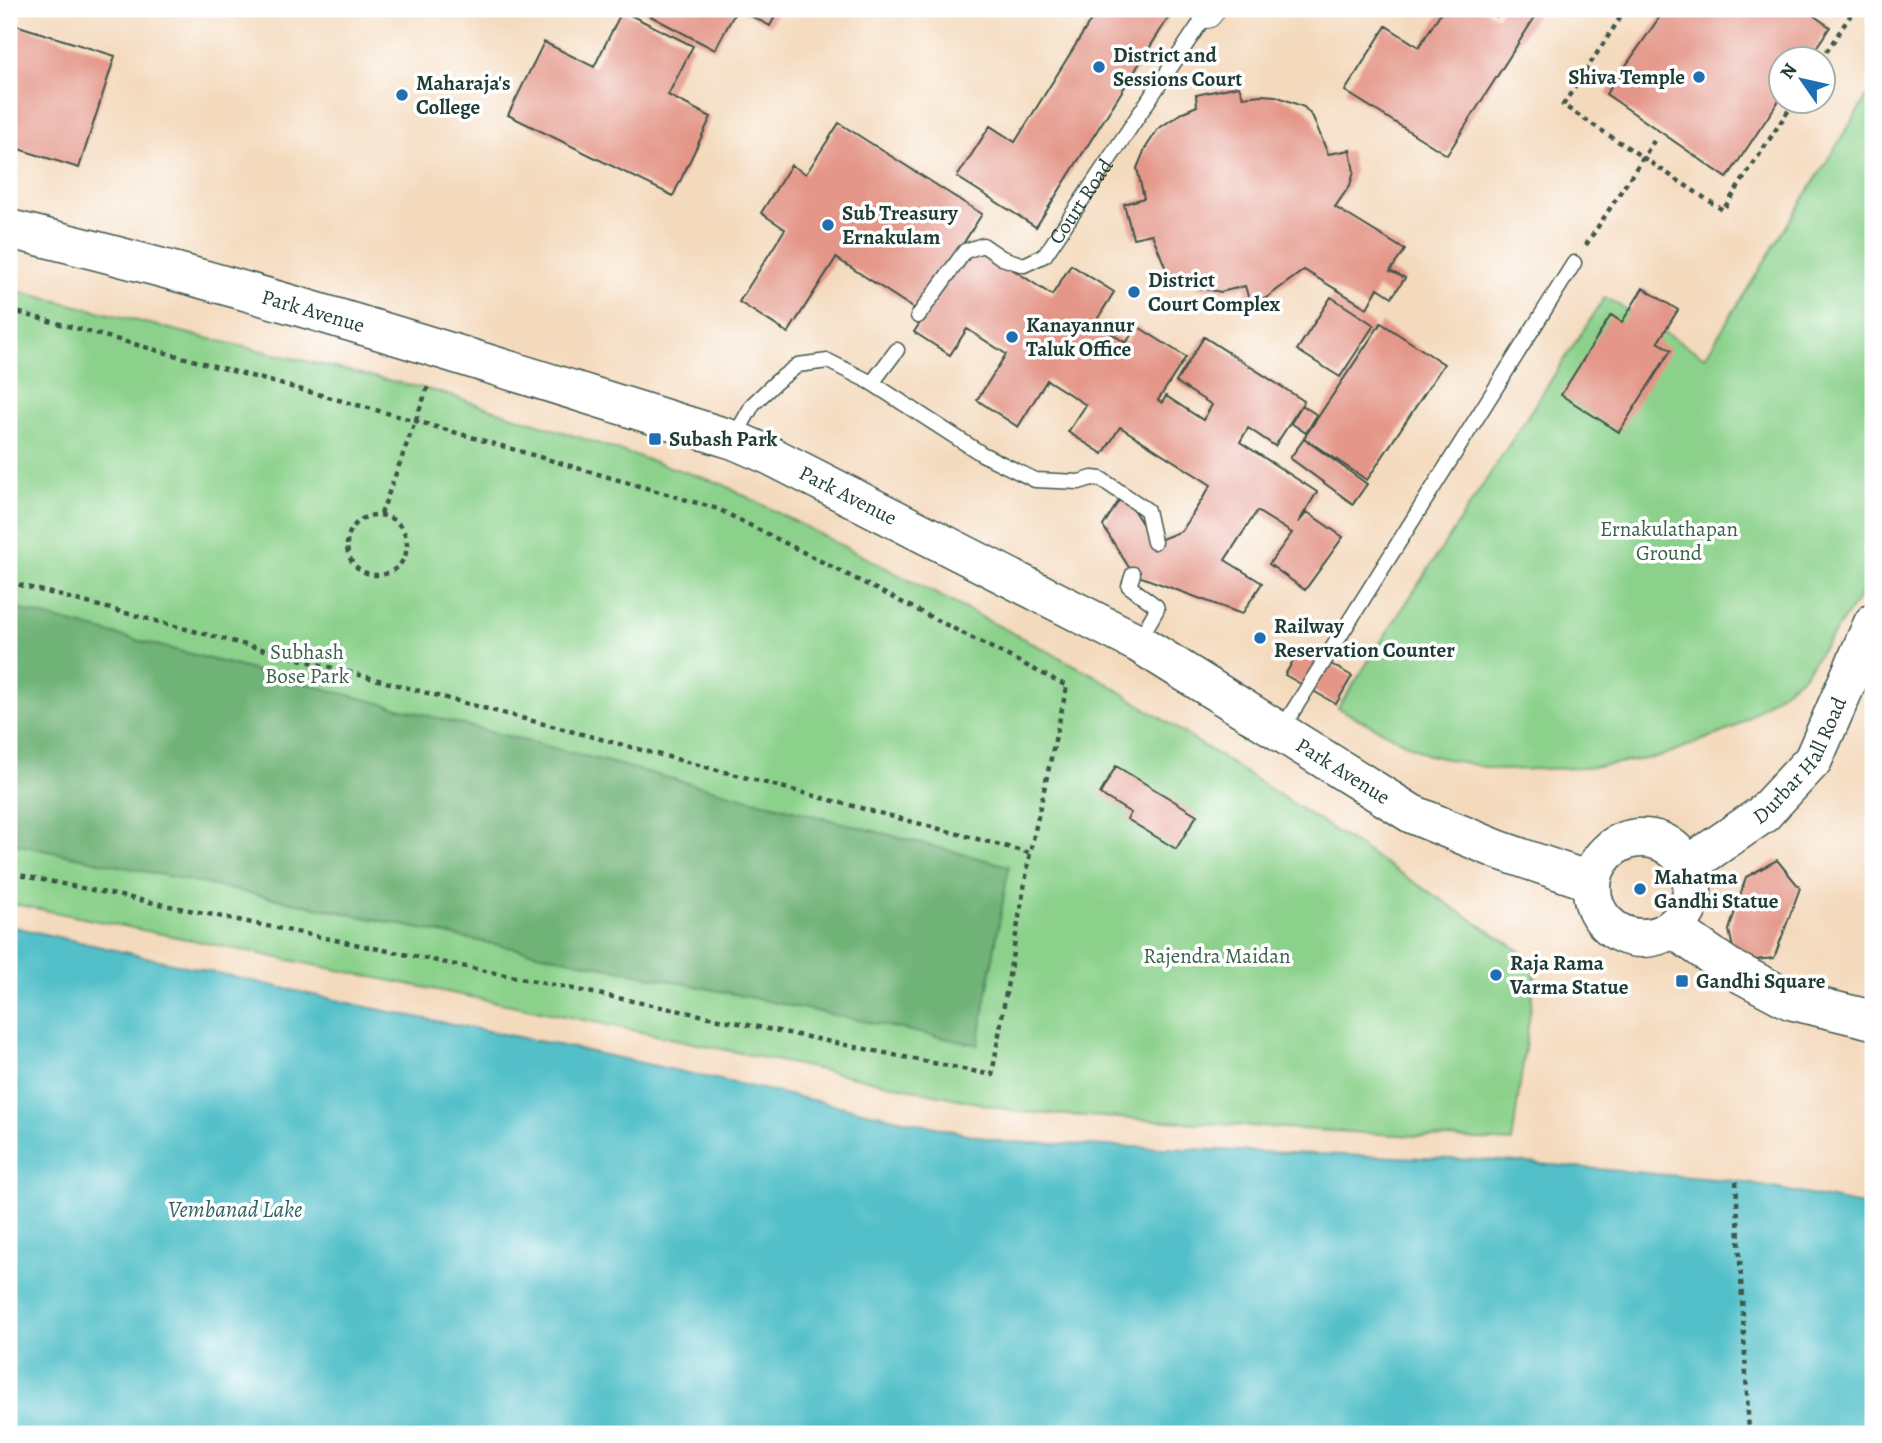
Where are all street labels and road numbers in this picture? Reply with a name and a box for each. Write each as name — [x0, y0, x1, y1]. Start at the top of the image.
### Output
street label: Court Road — [1042, 153, 1120, 250]
street label: Park Avenue — [258, 283, 368, 339]
street label: Park Avenue — [794, 459, 902, 532]
street label: Durbar Hall Road — [1747, 692, 1853, 831]
street label: Park Avenue — [1290, 731, 1395, 811]

